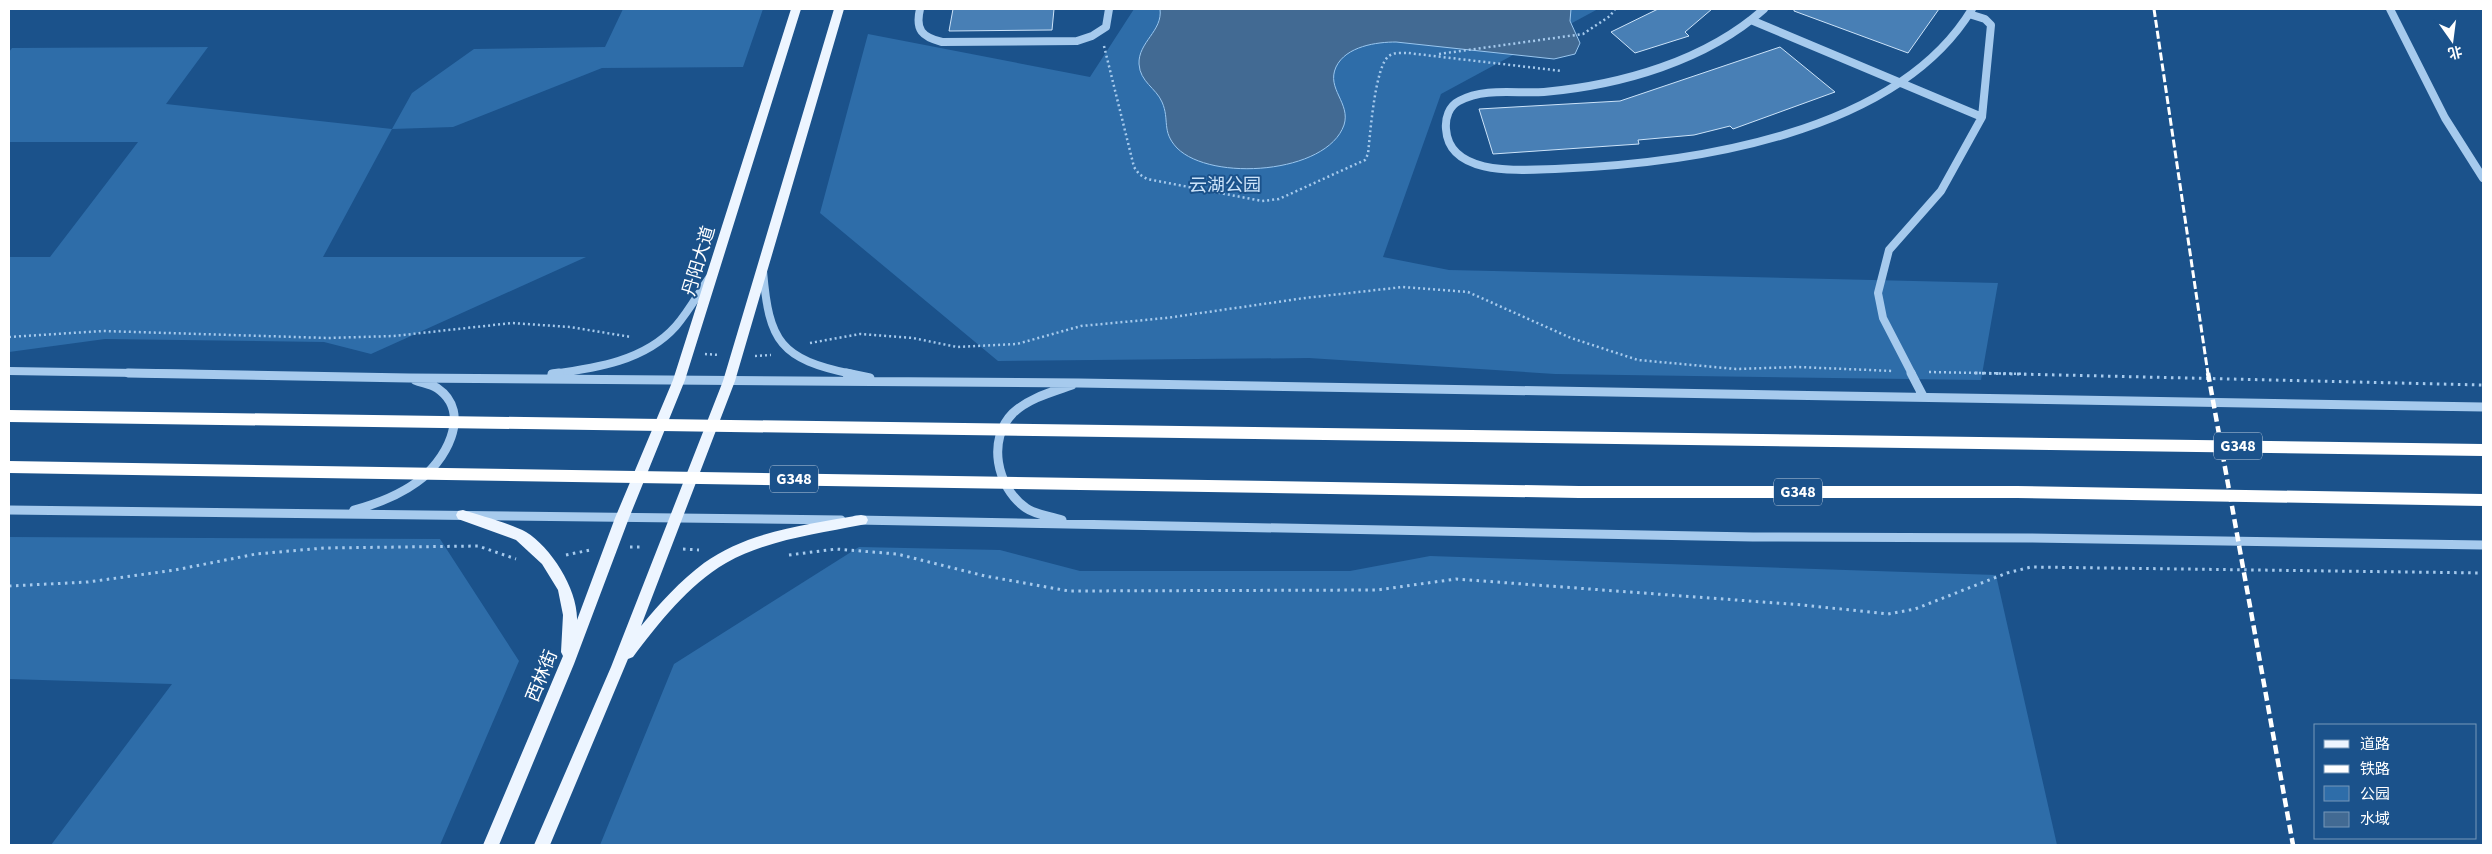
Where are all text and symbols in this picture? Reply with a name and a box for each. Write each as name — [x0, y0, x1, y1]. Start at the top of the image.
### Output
north arrow — [2427, 15, 2477, 65]
text: 北 — [2446, 40, 2464, 63]
park label: 云湖公园 — [1189, 173, 1261, 198]
street label: 丹阳大道 — [677, 223, 721, 299]
road number: G348 — [2214, 432, 2262, 460]
road number: G348 — [770, 466, 818, 492]
road number: G348 — [1774, 478, 1822, 506]
street label: 西林街 — [520, 646, 564, 706]
legend — [2314, 724, 2477, 839]
text: 道路 — [2360, 734, 2390, 755]
text: 铁路 — [2360, 759, 2390, 780]
text: 公园 — [2360, 784, 2390, 805]
text: 水域 — [2360, 809, 2390, 830]

